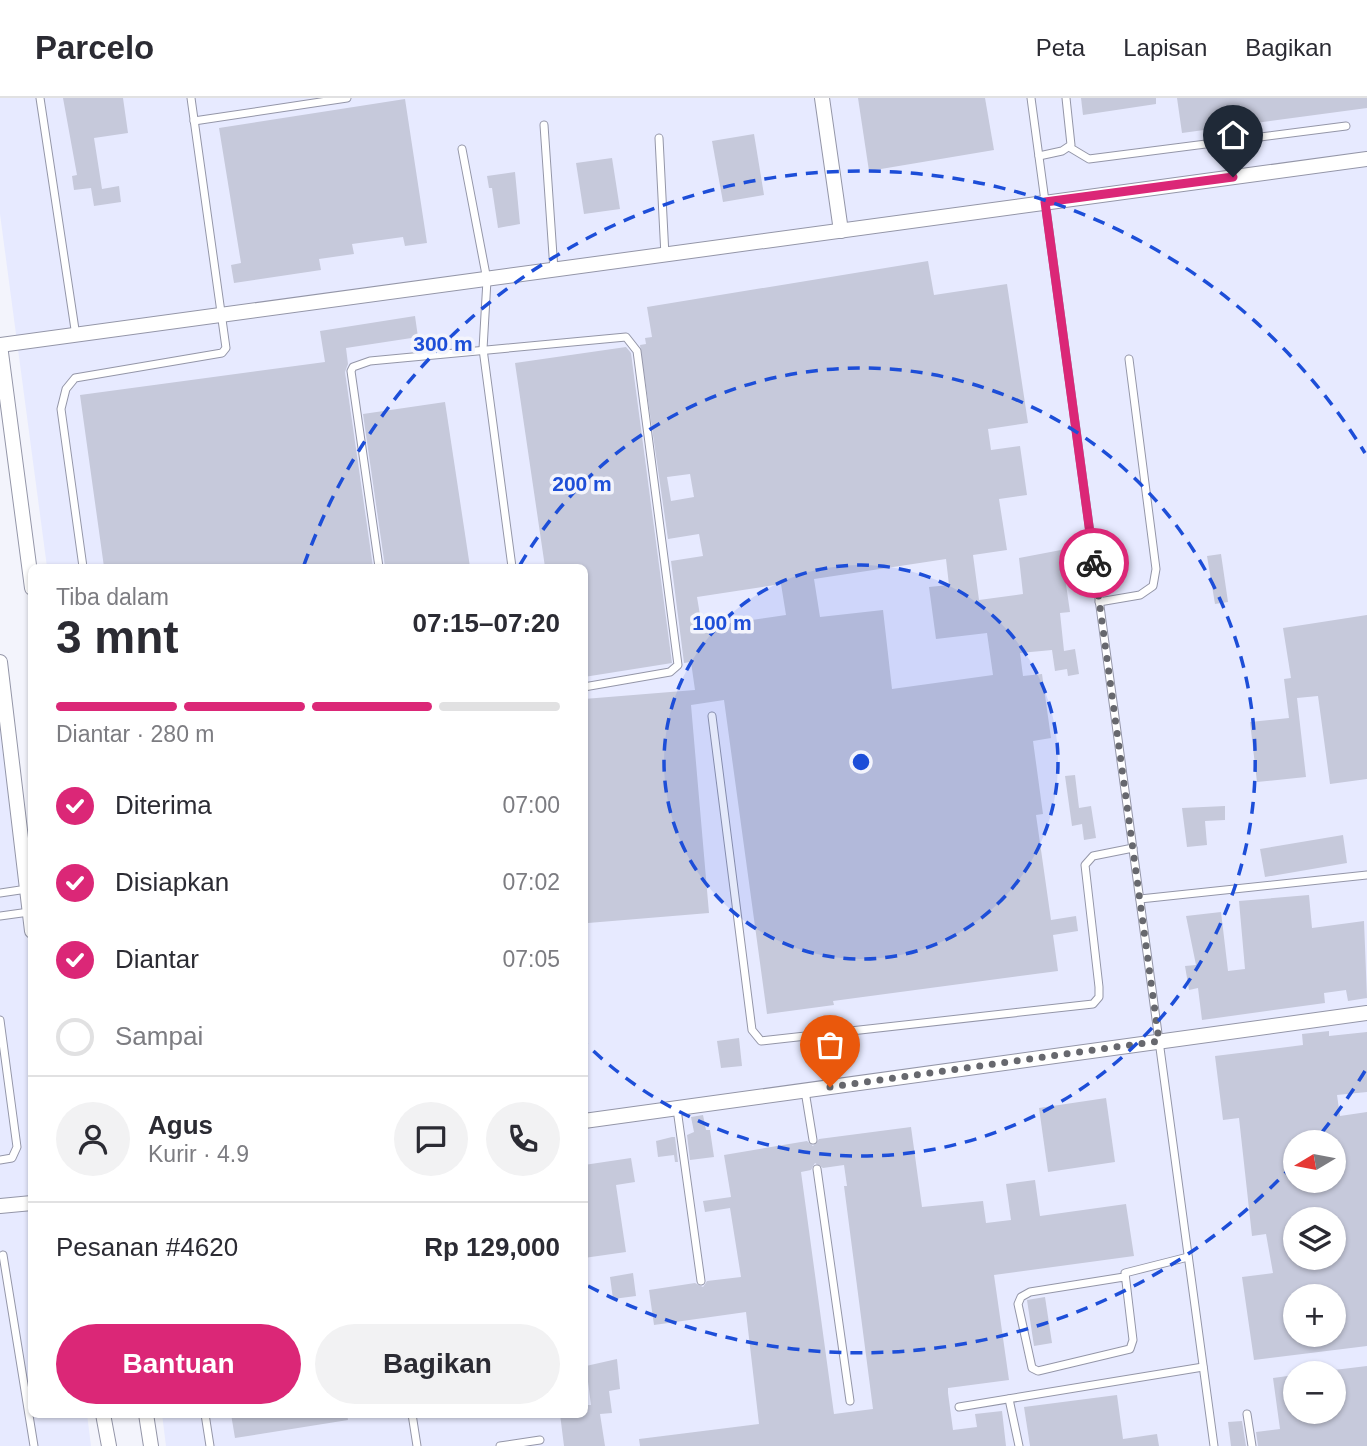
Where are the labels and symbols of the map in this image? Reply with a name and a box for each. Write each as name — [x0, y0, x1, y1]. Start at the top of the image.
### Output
pin — [1203, 105, 1263, 177]
text: 300 m — [413, 332, 473, 355]
text: 200 m — [552, 472, 612, 495]
courier — [1059, 528, 1129, 598]
text: 100 m — [692, 611, 752, 634]
centre of rings — [849, 750, 873, 774]
pin — [800, 1015, 860, 1087]
north arrow — [1283, 1130, 1346, 1194]

